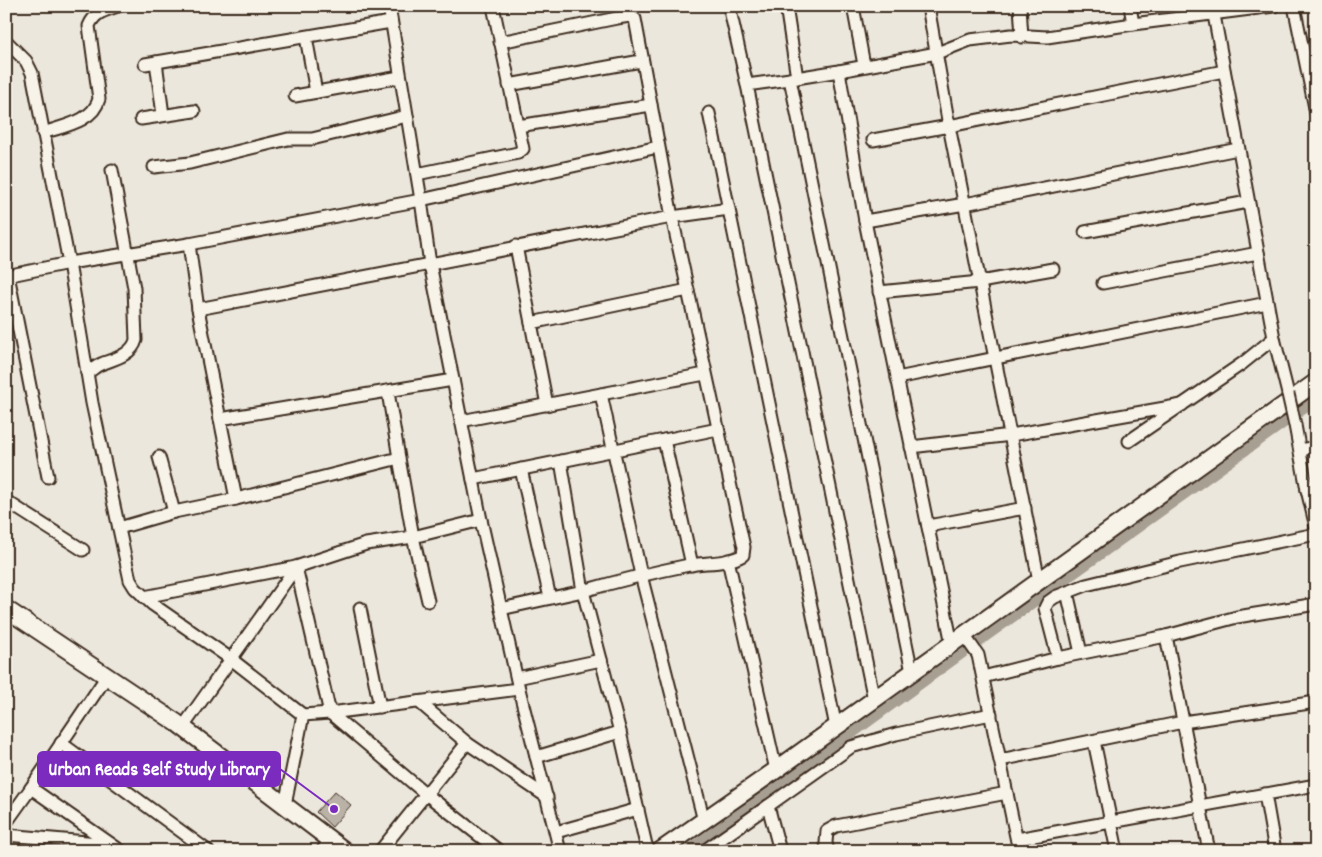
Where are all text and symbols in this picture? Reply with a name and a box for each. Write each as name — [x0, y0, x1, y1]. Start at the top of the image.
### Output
callout: Urban Reads Self Study Library — [38, 752, 280, 786]
text: Urban Reads Self Study Library — [48, 758, 271, 785]

